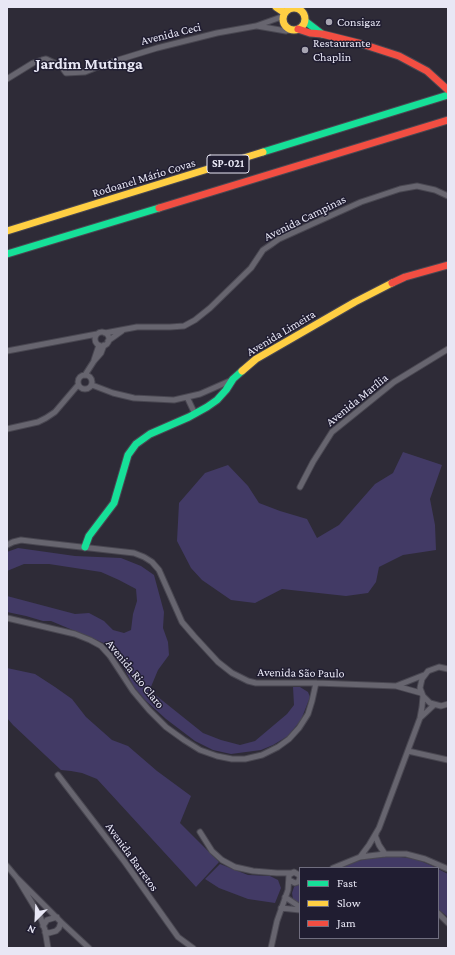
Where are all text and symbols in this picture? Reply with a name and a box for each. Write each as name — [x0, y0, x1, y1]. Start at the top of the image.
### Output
place label: Consigaz — [337, 15, 381, 29]
marker: Consigaz — [324, 17, 334, 27]
street label: Avenida Ceci — [139, 20, 203, 48]
place label: Restaurante Chaplin — [313, 36, 371, 64]
marker: Restaurante Chaplin — [300, 45, 310, 55]
district label: Jardim Mutinga — [35, 54, 143, 74]
street label: Rodoanel Mário Covas — [91, 155, 197, 201]
road number: SP-021 — [207, 155, 249, 173]
street label: Avenida Campinas — [262, 192, 348, 244]
street label: Avenida Limeira — [244, 307, 318, 359]
street label: Avenida Marília — [323, 371, 391, 429]
street label: Avenida Rio Claro — [103, 637, 167, 711]
street label: Avenida São Paulo — [257, 665, 345, 681]
street label: Avenida Barretos — [102, 820, 162, 894]
legend — [299, 867, 439, 939]
text: Fast — [337, 876, 357, 890]
text: Slow — [337, 896, 361, 910]
north arrow — [16, 899, 56, 939]
text: Jam — [337, 916, 356, 930]
text: N — [25, 923, 37, 937]

